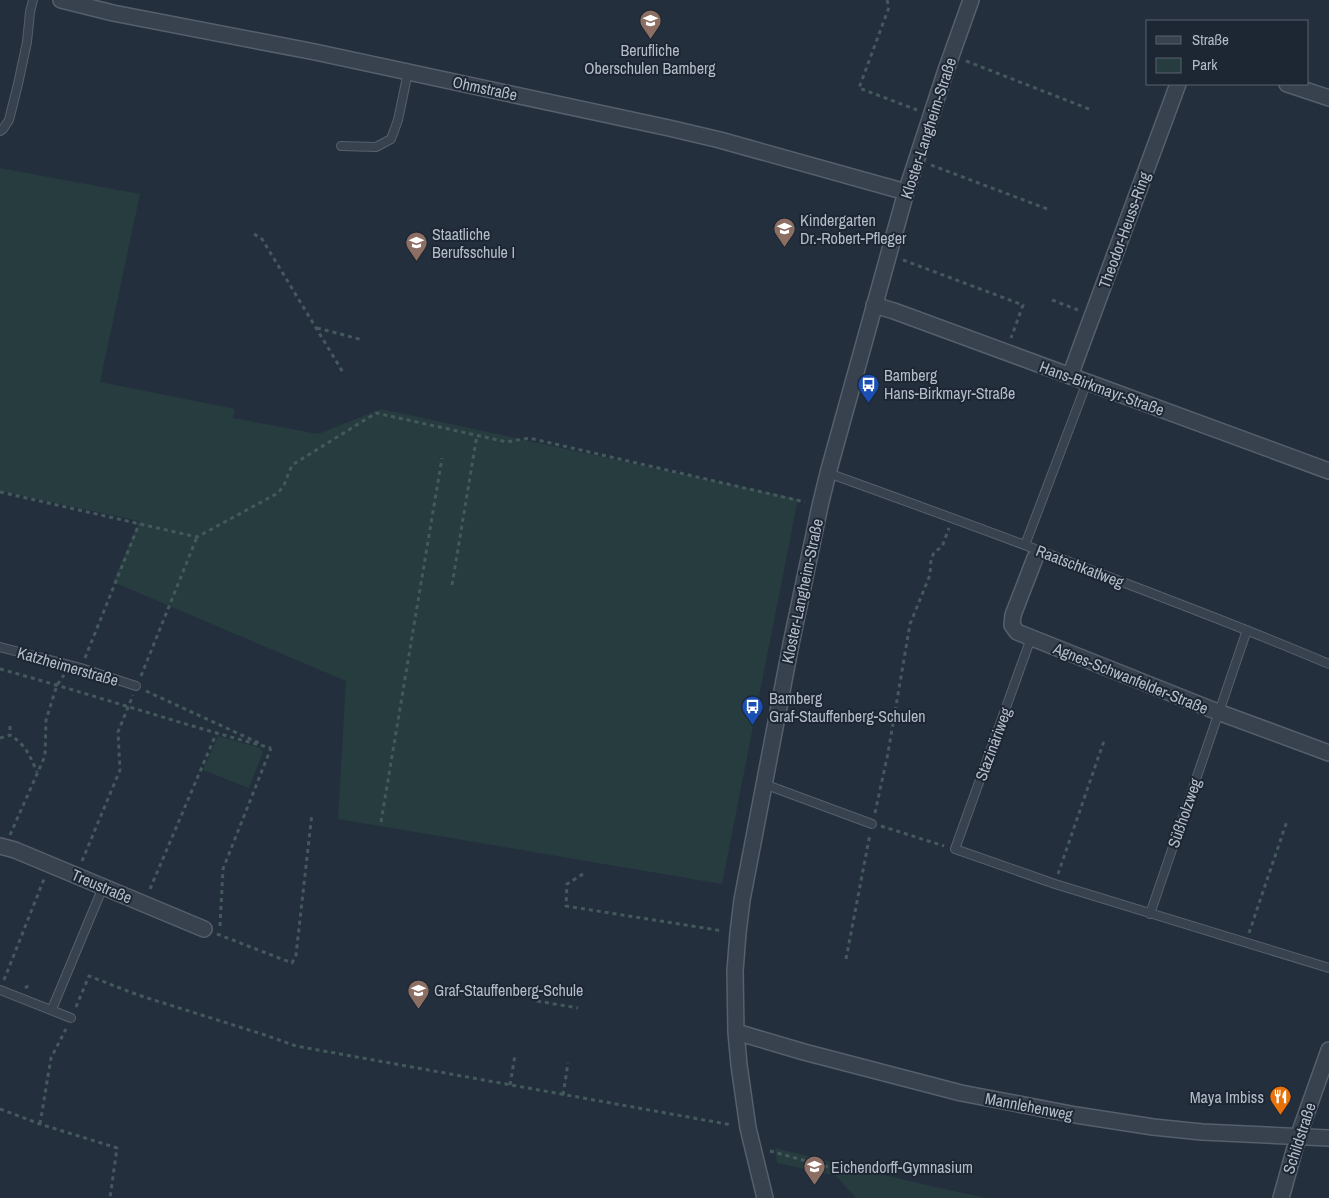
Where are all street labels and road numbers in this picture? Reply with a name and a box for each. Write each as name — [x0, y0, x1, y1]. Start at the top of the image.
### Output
street label: Kloster-Langheim-Straße — [895, 55, 961, 201]
street label: Ohmstraße — [451, 70, 519, 106]
street label: Theodor-Heuss-Ring — [1093, 168, 1156, 291]
street label: Hans-Birkmayr-Straße — [1037, 355, 1167, 421]
street label: Kloster-Langheim-Straße — [776, 517, 828, 665]
street label: Raatschkatlweg — [1033, 539, 1128, 593]
street label: Agnes-Schwanfelder-Straße — [1050, 637, 1212, 719]
street label: Katzheimerstraße — [15, 641, 121, 691]
street label: Stazinäriweg — [970, 704, 1017, 784]
street label: Süßholzweg — [1162, 775, 1206, 851]
street label: Treustraße — [68, 863, 136, 909]
street label: Mannlehenweg — [983, 1087, 1075, 1125]
street label: Schildstraße — [1277, 1100, 1321, 1176]

